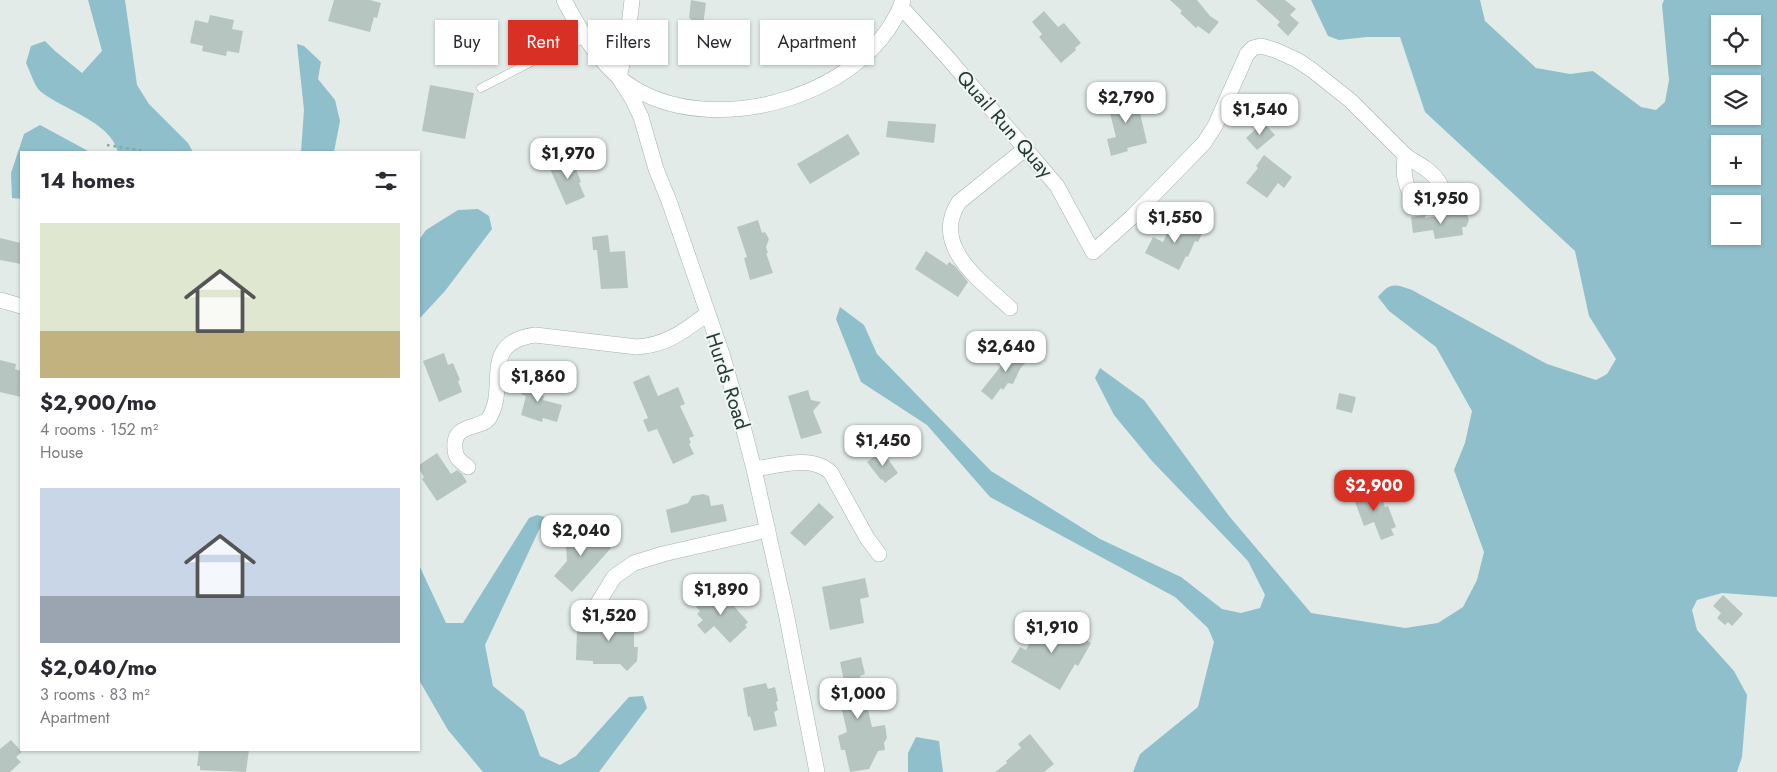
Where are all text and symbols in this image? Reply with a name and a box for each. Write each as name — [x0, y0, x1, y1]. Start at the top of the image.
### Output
map controls — [1711, 15, 1761, 245]
button: locate — [1711, 15, 1761, 65]
chip: Buy — [435, 20, 498, 65]
chip: Rent — [508, 20, 578, 65]
chip: Filters — [588, 20, 668, 65]
chip: New — [678, 20, 750, 65]
chip: Apartment — [760, 20, 874, 65]
street label: Quail Run Quay — [950, 64, 1060, 185]
button: layers — [1711, 75, 1761, 125]
pin: $2,790 — [1085, 82, 1167, 124]
text: $2,790 — [1098, 86, 1154, 109]
pin: $1,540 — [1219, 94, 1301, 136]
text: $1,540 — [1232, 98, 1288, 121]
button: + — [1711, 135, 1761, 185]
pin: $1,970 — [527, 138, 609, 180]
text: $1,970 — [541, 142, 595, 165]
text: 14 homes — [40, 166, 135, 196]
icon: filters — [372, 167, 400, 195]
pin: $1,950 — [1400, 182, 1482, 225]
text: $1,950 — [1414, 187, 1468, 210]
button: − — [1711, 195, 1761, 245]
pin: $1,550 — [1134, 202, 1216, 244]
text: $1,550 — [1148, 206, 1202, 229]
icon: home — [175, 256, 265, 346]
street label: Hurds Road — [698, 329, 757, 433]
pin: $2,640 — [965, 330, 1047, 373]
text: $2,640 — [977, 335, 1035, 358]
pin: $1,860 — [497, 360, 579, 403]
text: $1,860 — [511, 365, 565, 388]
text: $2,900/mo — [40, 388, 156, 418]
text: 4 rooms · 152 m² — [40, 418, 158, 441]
pin: $1,450 — [842, 424, 924, 467]
text: $1,450 — [855, 429, 911, 452]
text: House — [40, 441, 83, 464]
pin: $2,900 — [1333, 470, 1415, 512]
text: $2,900 — [1345, 474, 1403, 497]
pin: $2,040 — [540, 514, 622, 557]
text: $2,040 — [552, 519, 610, 542]
icon: home — [175, 521, 265, 611]
pin: $1,890 — [680, 574, 762, 616]
text: $1,890 — [694, 578, 748, 601]
pin: $1,520 — [568, 600, 650, 642]
text: $1,520 — [582, 604, 636, 627]
pin: $1,910 — [1011, 612, 1093, 654]
text: $1,910 — [1026, 616, 1078, 639]
text: $2,040/mo — [40, 653, 157, 683]
pin: $1,000 — [817, 678, 899, 720]
text: $1,000 — [830, 682, 886, 705]
text: 3 rooms · 83 m² — [40, 683, 150, 706]
text: Apartment — [40, 706, 110, 729]

